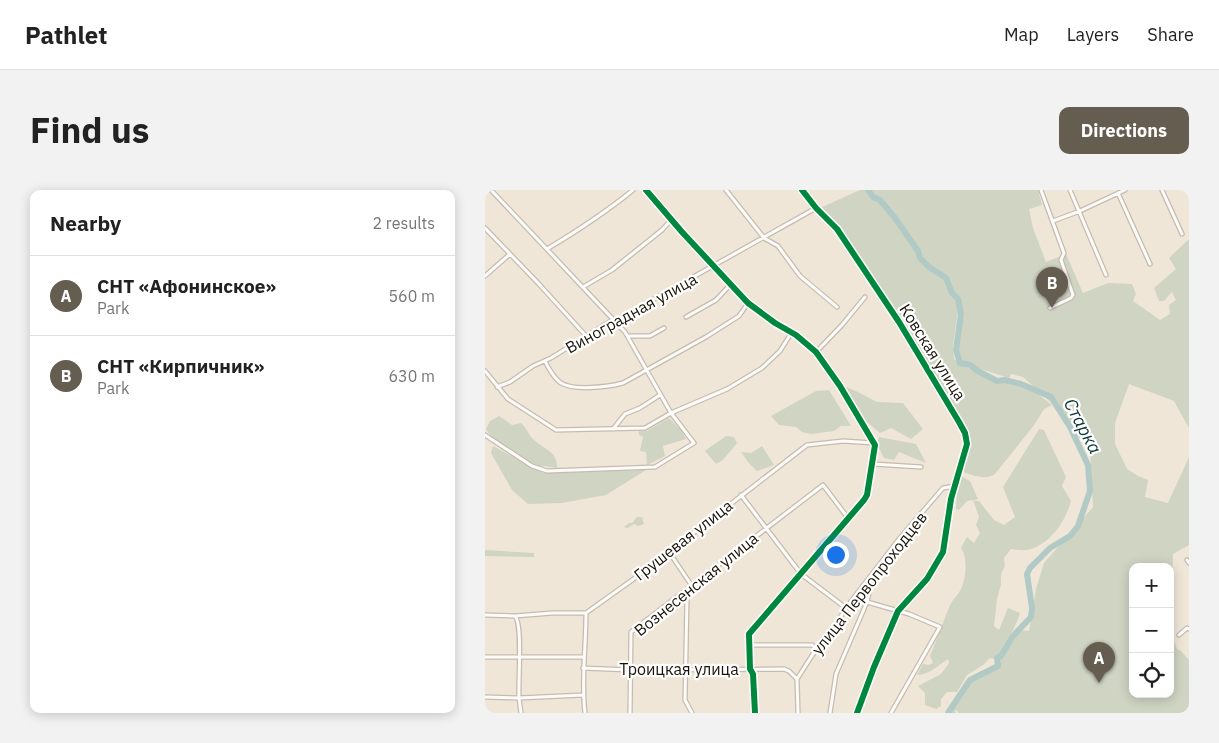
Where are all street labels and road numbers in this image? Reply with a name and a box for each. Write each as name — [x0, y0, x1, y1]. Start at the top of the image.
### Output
street label: Виноградная улица — [562, 268, 701, 358]
street label: Ковская улица — [895, 300, 971, 404]
street label: Грушевая улица — [630, 495, 737, 585]
street label: улица Первопроходцев — [807, 507, 931, 659]
street label: Вознесенская улица — [630, 528, 762, 640]
street label: Троицкая улица — [619, 659, 739, 679]

